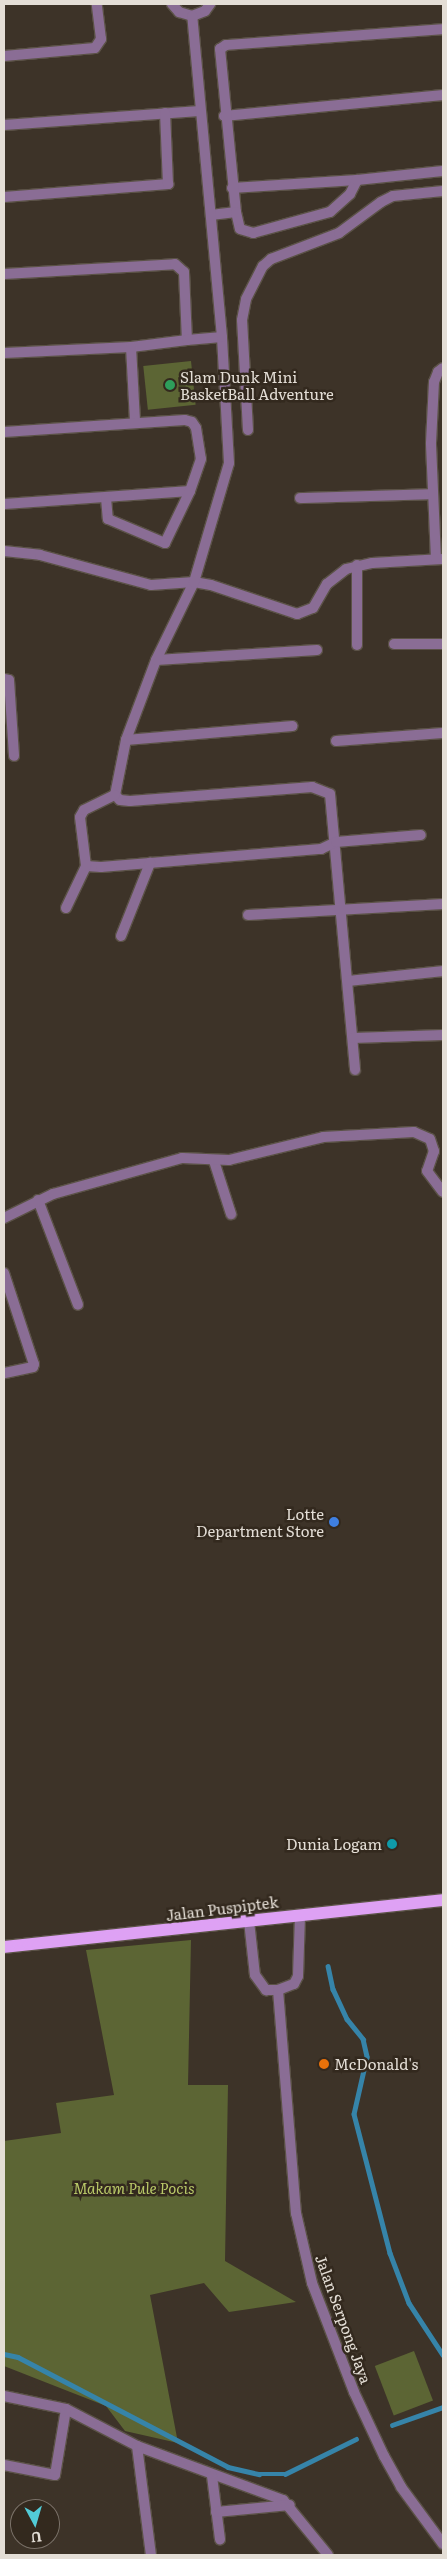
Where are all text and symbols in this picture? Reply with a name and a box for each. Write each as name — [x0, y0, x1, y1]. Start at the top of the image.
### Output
place label: Slam Dunk Mini BasketBall Adventure — [180, 367, 334, 402]
marker: Slam Dunk Mini BasketBall Adventure — [164, 379, 176, 391]
place label: Lotte Department Store — [196, 1504, 324, 1539]
marker: Lotte Department Store — [328, 1516, 340, 1528]
place label: Dunia Logam — [286, 1835, 382, 1853]
marker: Dunia Logam — [386, 1838, 398, 1850]
street label: Jalan Puspiptek — [165, 1892, 279, 1924]
place label: McDonald's — [334, 2055, 418, 2073]
marker: McDonald's — [318, 2058, 330, 2070]
park label: Makam Pule Pocis — [73, 2179, 195, 2197]
street label: Jalan Serpong Jaya — [312, 2252, 376, 2386]
north arrow — [10, 2499, 60, 2549]
text: U — [30, 2527, 43, 2548]

